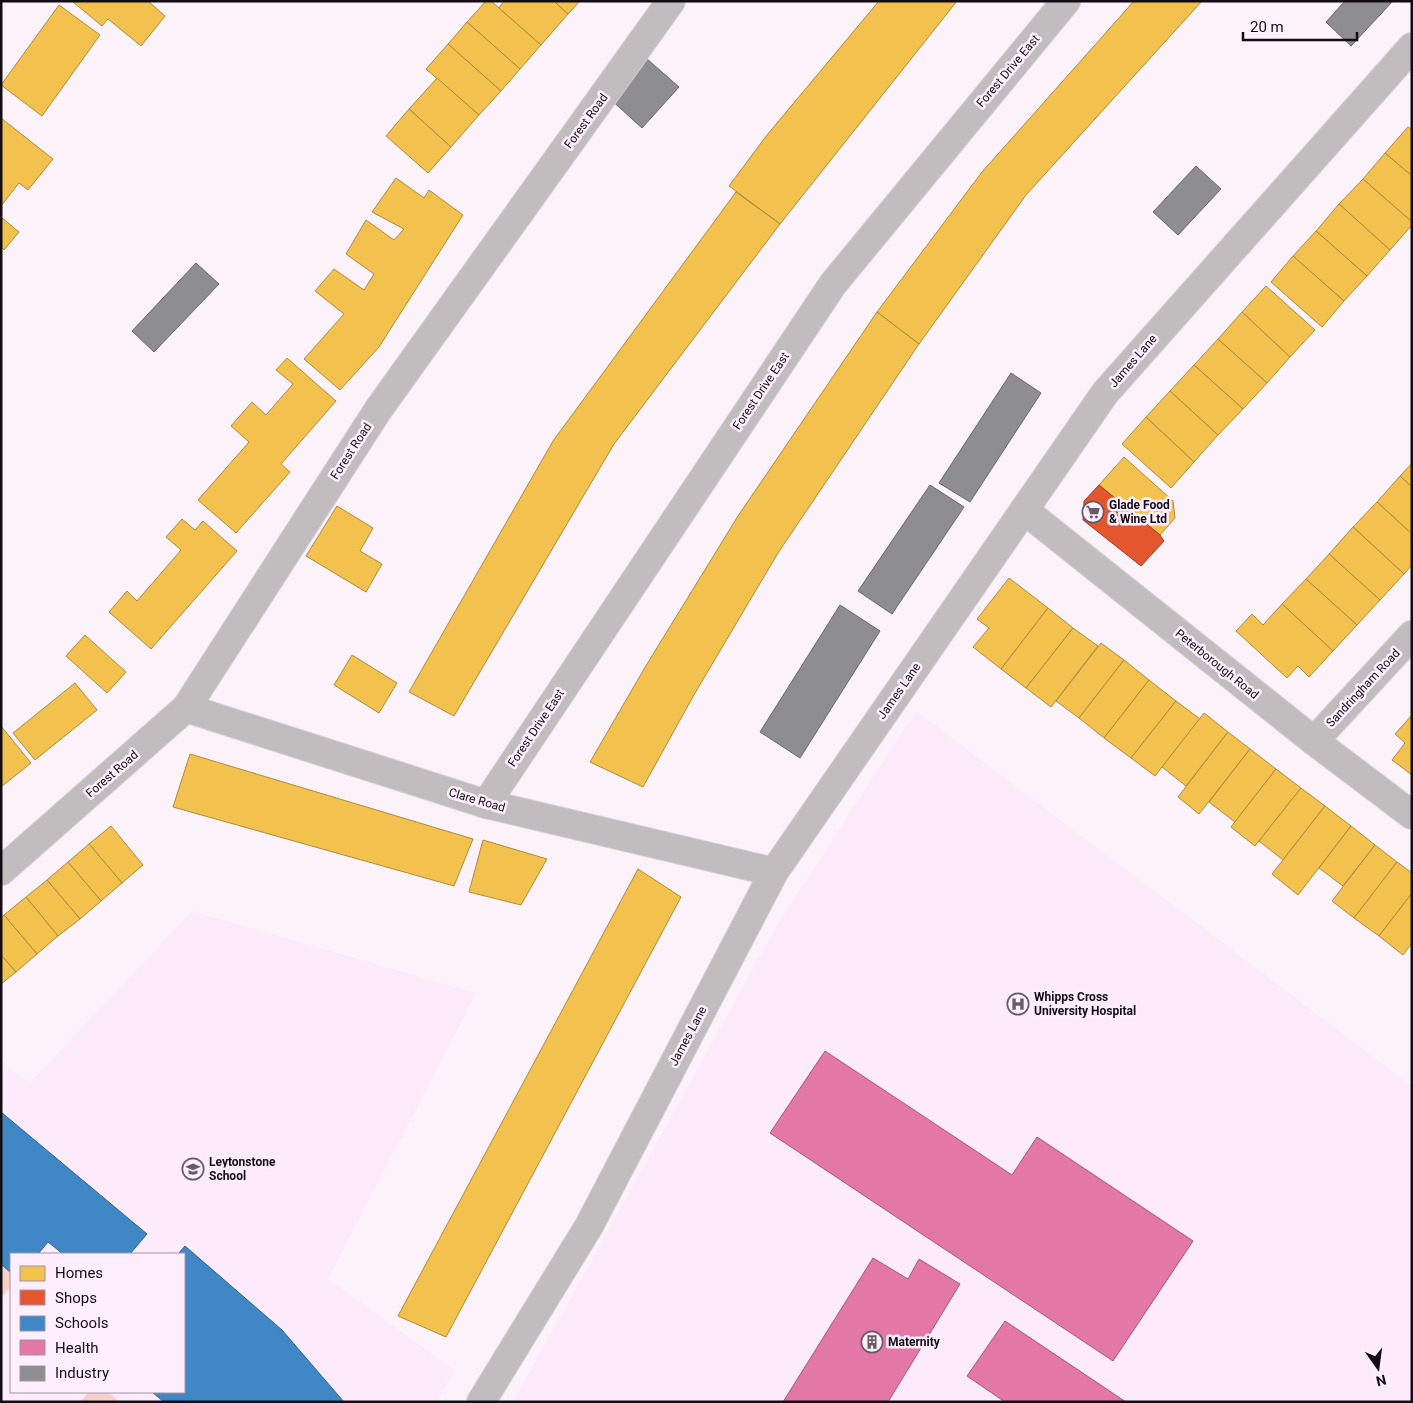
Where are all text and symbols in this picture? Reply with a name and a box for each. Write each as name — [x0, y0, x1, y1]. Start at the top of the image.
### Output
scale bar — [1243, 10, 1357, 42]
text: 20 m — [1250, 18, 1284, 36]
street label: Forest Drive East — [974, 32, 1042, 110]
street label: Forest Road — [561, 91, 611, 151]
street label: James Lane — [1106, 332, 1160, 390]
street label: Forest Drive East — [730, 350, 792, 432]
street label: Forest Road — [328, 420, 374, 482]
place label: Glade Food & Wine Ltd — [1109, 498, 1170, 526]
supermarket icon: Glade Food & Wine Ltd — [1081, 500, 1105, 524]
street label: Peterborough Road — [1173, 626, 1261, 702]
street label: Sandringham Road — [1323, 646, 1403, 730]
street label: James Lane — [875, 660, 923, 722]
street label: Forest Drive East — [505, 687, 567, 769]
street label: Forest Road — [83, 748, 141, 800]
street label: Clare Road — [447, 785, 507, 815]
place label: Whipps Cross University Hospital — [1034, 990, 1136, 1018]
hospital icon: Whipps Cross University Hospital — [1006, 992, 1030, 1016]
street label: James Lane — [667, 1004, 709, 1068]
place label: Leytonstone School — [209, 1155, 276, 1183]
school or university icon: Leytonstone School — [181, 1157, 205, 1181]
legend — [10, 1253, 185, 1393]
text: Homes — [55, 1264, 103, 1282]
text: Shops — [55, 1289, 97, 1307]
text: Schools — [55, 1314, 109, 1332]
building icon: Maternity — [860, 1330, 884, 1354]
place label: Maternity — [888, 1335, 941, 1349]
text: Health — [55, 1339, 99, 1357]
north arrow — [1353, 1343, 1403, 1393]
text: Industry — [55, 1364, 109, 1382]
text: N — [1374, 1372, 1388, 1390]

